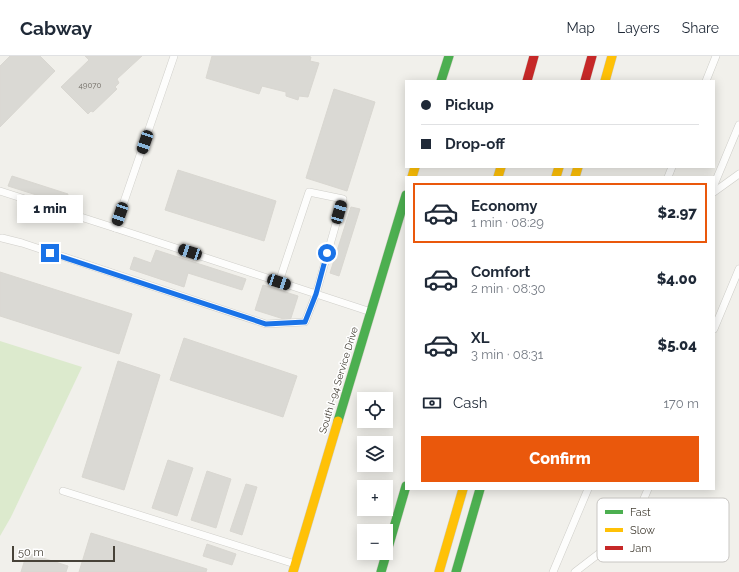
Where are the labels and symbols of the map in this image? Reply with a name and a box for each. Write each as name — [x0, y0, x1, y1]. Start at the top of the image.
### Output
house number: 49070 — [78, 80, 102, 90]
car — [135, 129, 155, 155]
callout: 1 min — [17, 195, 83, 223]
car — [330, 199, 348, 225]
car — [110, 201, 130, 227]
car — [177, 243, 203, 261]
route end — [41, 244, 59, 262]
route start — [318, 244, 336, 262]
car — [266, 273, 292, 291]
street label: South I-94 Service Drive — [317, 325, 360, 435]
legend — [597, 498, 729, 562]
text: Fast — [630, 506, 651, 519]
text: Slow — [630, 524, 655, 537]
text: Jam — [630, 542, 651, 555]
scale bar — [12, 544, 115, 563]

